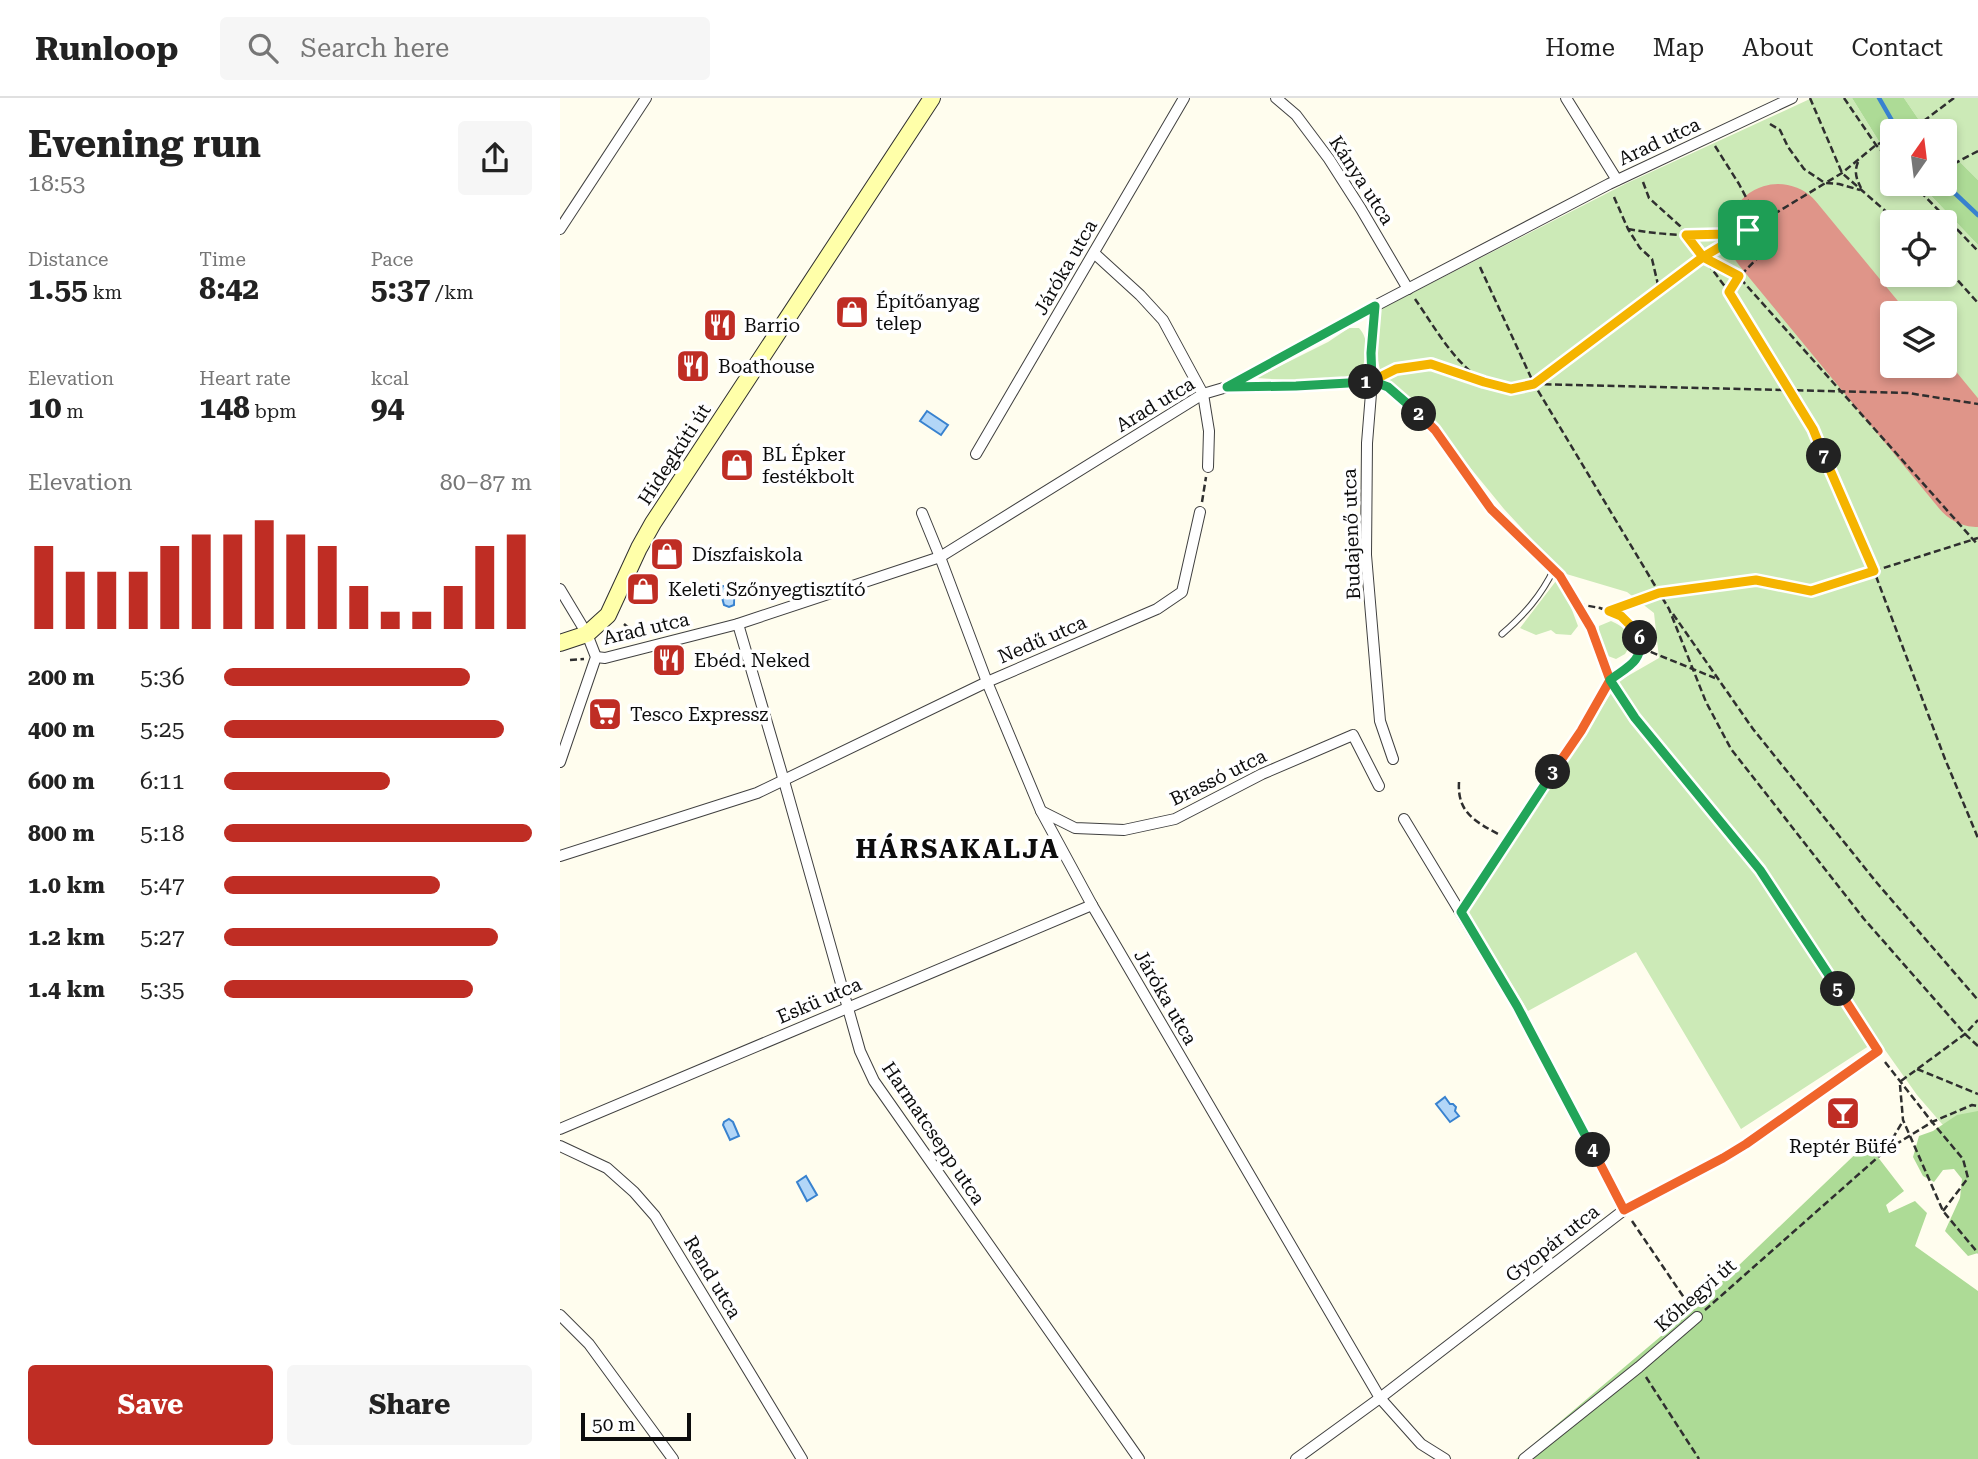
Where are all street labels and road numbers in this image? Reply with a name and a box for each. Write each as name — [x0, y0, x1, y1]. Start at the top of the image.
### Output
street label: Arad utca — [1615, 112, 1704, 170]
street label: Kánya utca — [1324, 131, 1399, 230]
street label: Járóka utca — [1029, 215, 1102, 319]
street label: Arad utca — [1112, 372, 1199, 437]
street label: Hidegkúti út — [633, 399, 716, 509]
street label: Budajenő utca — [1338, 467, 1365, 600]
street label: Arad utca — [601, 607, 692, 650]
street label: Nedű utca — [994, 610, 1091, 668]
street label: Brassó utca — [1166, 744, 1271, 811]
street label: Járóka utca — [1129, 946, 1202, 1050]
street label: Eskü utca — [773, 972, 866, 1029]
street label: Harmatcsepp utca — [877, 1057, 990, 1210]
street label: Gyopár utca — [1501, 1199, 1604, 1287]
street label: Rend utca — [679, 1232, 747, 1323]
street label: Kőhegyi út — [1650, 1254, 1741, 1337]

